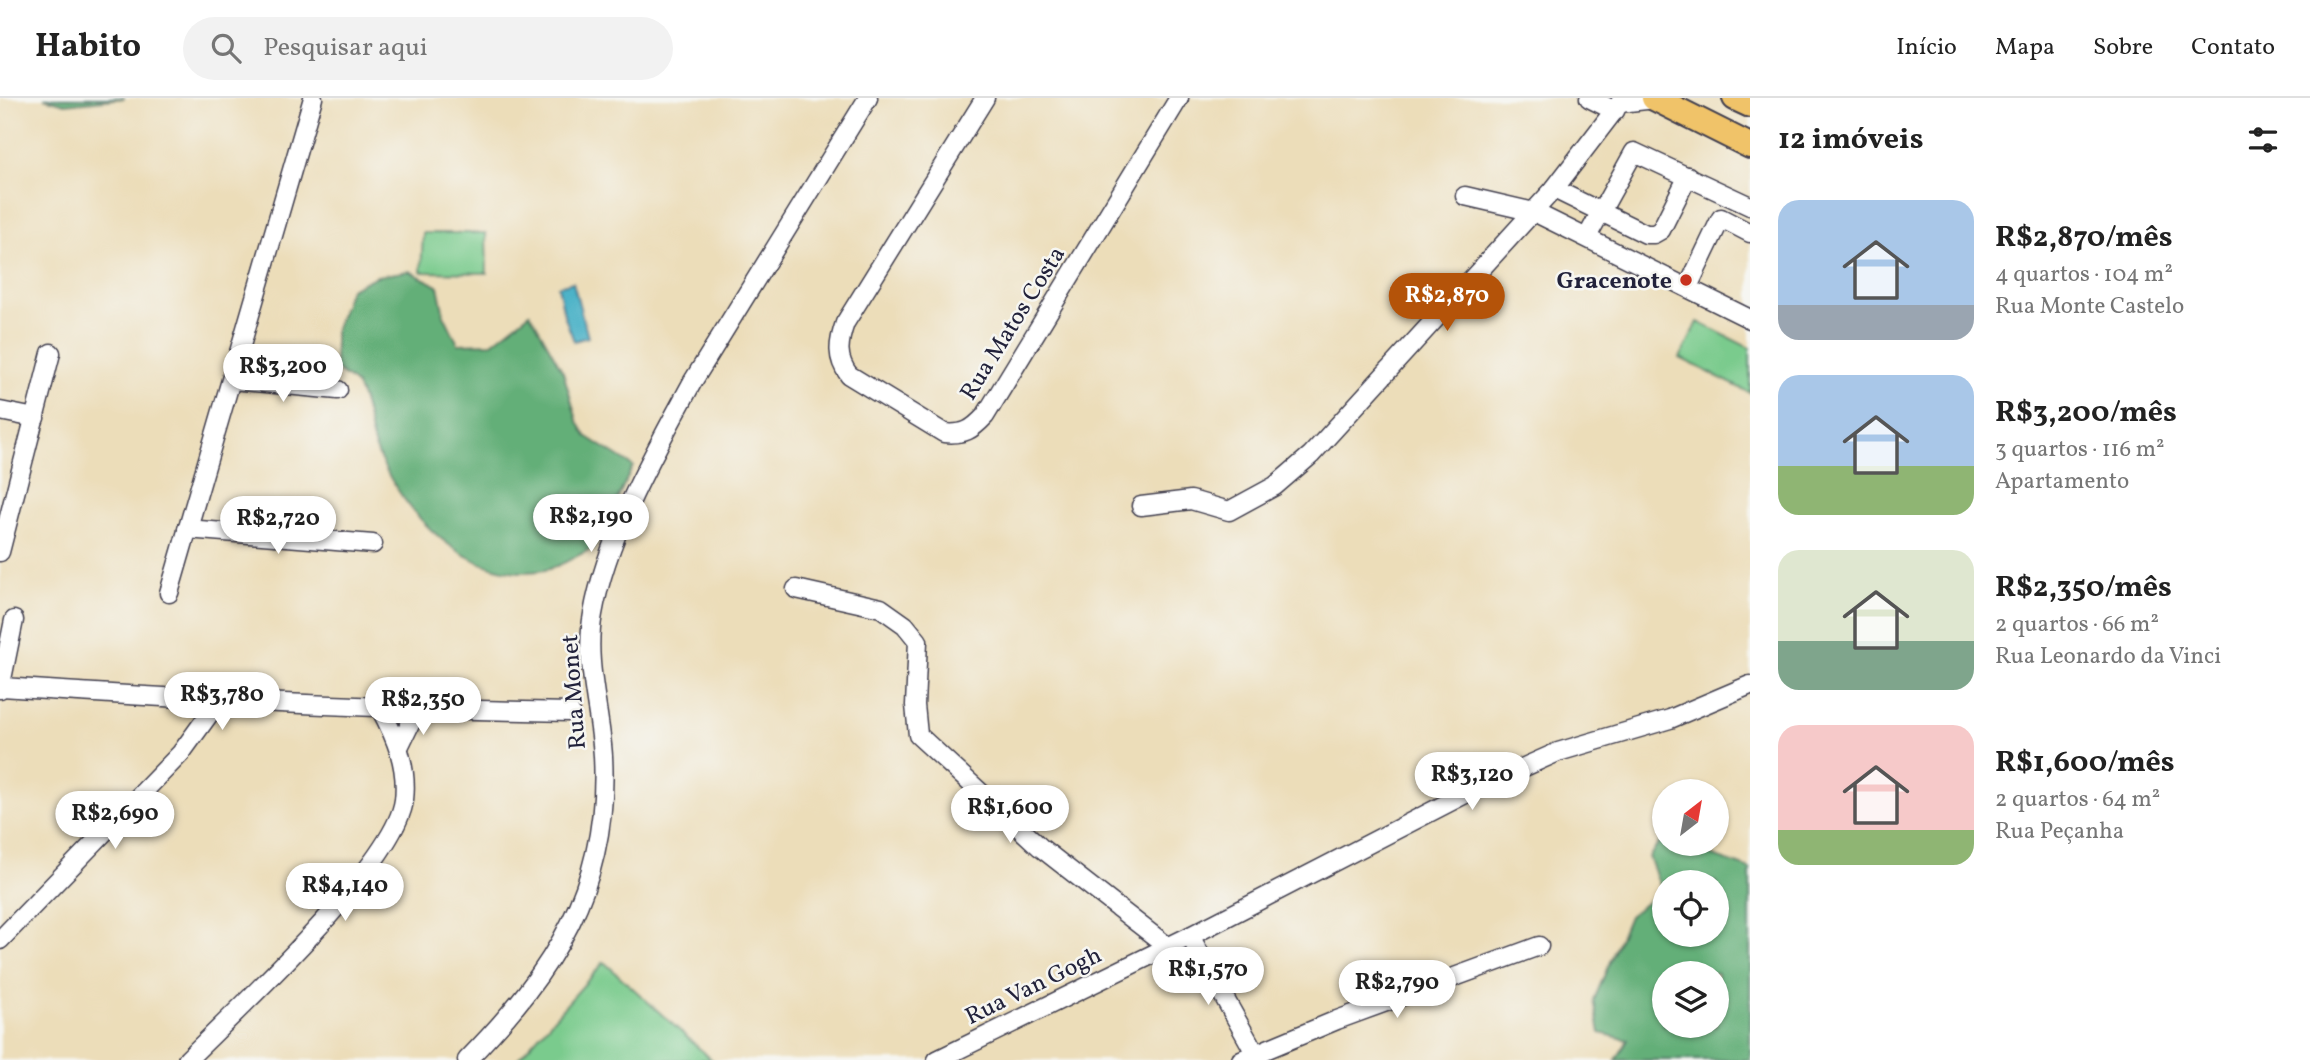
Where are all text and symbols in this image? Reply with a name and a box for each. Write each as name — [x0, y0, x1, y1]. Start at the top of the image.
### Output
search box — [183, 17, 673, 80]
text: Habito — [35, 25, 141, 71]
icon: search — [207, 29, 245, 67]
text: Pesquisar aqui — [263, 30, 428, 66]
text: Início — [1896, 31, 1957, 65]
text: Mapa — [1995, 31, 2055, 65]
text: Sobre — [2093, 31, 2153, 65]
text: Contato — [2191, 31, 2275, 65]
text: 12 imóveis — [1778, 119, 1924, 161]
icon: filters — [2244, 121, 2282, 159]
text: R$2,870/mês — [1995, 217, 2173, 259]
icon: home — [1834, 228, 1918, 312]
street label: Rua Matos Costa — [953, 241, 1075, 408]
text: 4 quartos · 104 m² — [1995, 259, 2173, 291]
place label: Gracenote — [1557, 265, 1672, 299]
marker: Gracenote — [1678, 272, 1694, 288]
pin: R$2,870 — [1382, 274, 1512, 333]
text: R$2,870 — [1405, 280, 1489, 312]
text: Rua Monte Castelo — [1995, 291, 2184, 323]
pin: R$3,200 — [218, 344, 348, 404]
text: R$3,200 — [239, 351, 327, 383]
text: R$3,200/mês — [1995, 392, 2177, 434]
icon: home — [1834, 403, 1918, 487]
text: 3 quartos · 116 m² — [1995, 434, 2165, 466]
text: Apartamento — [1995, 466, 2129, 498]
pin: R$2,190 — [526, 494, 656, 554]
pin: R$2,720 — [213, 496, 343, 556]
text: R$2,190 — [549, 501, 633, 533]
text: R$2,720 — [236, 503, 320, 535]
text: R$2,350/mês — [1995, 567, 2172, 609]
icon: home — [1834, 578, 1918, 662]
text: 2 quartos · 66 m² — [1995, 609, 2159, 641]
street label: Rua Monet — [554, 633, 596, 751]
text: Rua Leonardo da Vinci — [1995, 641, 2221, 673]
pin: R$3,780 — [157, 672, 287, 732]
pin: R$2,350 — [358, 678, 488, 737]
text: R$3,780 — [180, 679, 264, 711]
text: R$2,350 — [381, 684, 465, 716]
text: R$1,600/mês — [1995, 742, 2175, 784]
pin: R$3,120 — [1407, 752, 1537, 812]
icon: home — [1834, 753, 1918, 837]
text: R$3,120 — [1431, 759, 1513, 791]
north arrow — [1652, 779, 1729, 856]
map controls — [1652, 779, 1729, 1038]
text: 2 quartos · 64 m² — [1995, 784, 2160, 816]
pin: R$1,600 — [945, 786, 1075, 845]
pin: R$2,690 — [50, 792, 180, 851]
text: R$1,600 — [967, 792, 1053, 824]
text: R$2,690 — [71, 798, 159, 830]
text: Rua Peçanha — [1995, 816, 2124, 848]
pin: R$4,140 — [280, 864, 410, 923]
text: R$4,140 — [302, 870, 388, 902]
button: locate — [1652, 870, 1729, 947]
street label: Rua Van Gogh — [960, 939, 1108, 1035]
pin: R$1,570 — [1143, 948, 1273, 1007]
text: R$1,570 — [1168, 954, 1248, 986]
pin: R$2,790 — [1332, 960, 1462, 1020]
button: layers — [1652, 961, 1729, 1038]
text: R$2,790 — [1355, 967, 1439, 999]

